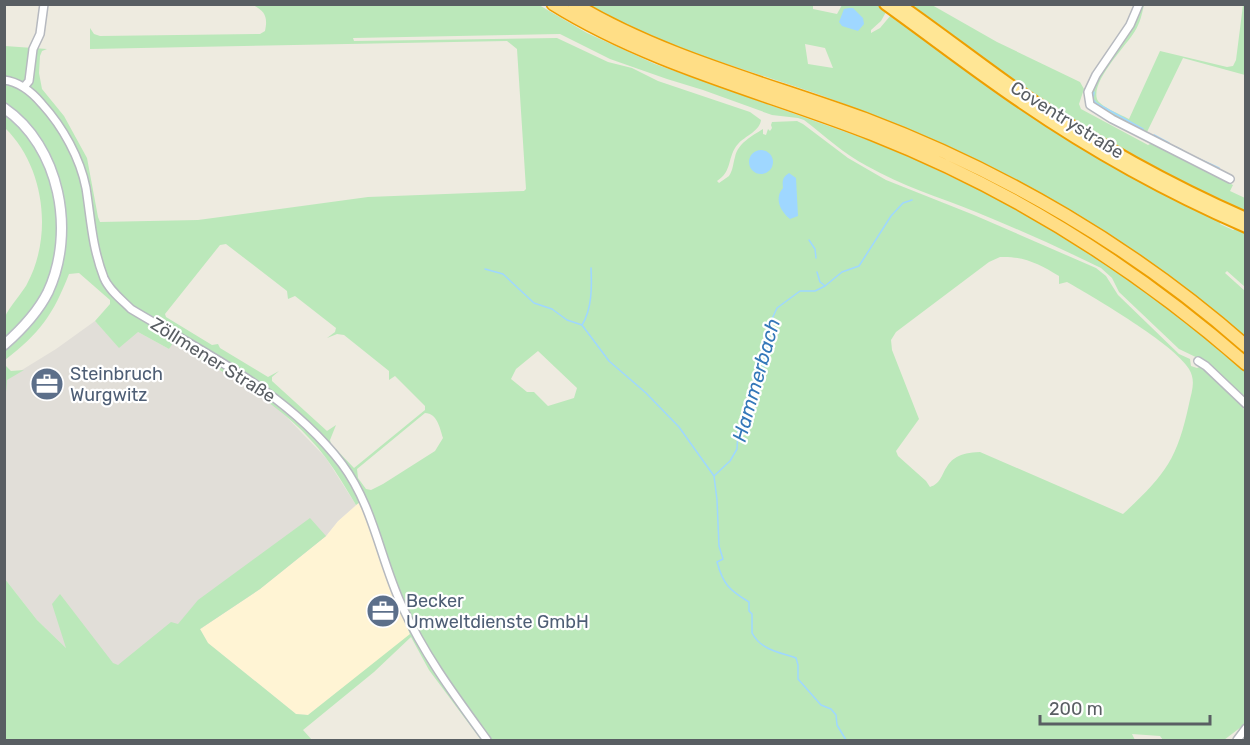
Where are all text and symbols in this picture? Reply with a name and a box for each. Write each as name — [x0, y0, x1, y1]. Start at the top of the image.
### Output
street label: Coventrystraße — [1006, 76, 1128, 164]
street label: Zöllmener Straße — [147, 313, 279, 407]
water label: Hammerbach — [727, 316, 785, 444]
place label: Steinbruch Wurgwitz — [70, 363, 163, 406]
office icon: Steinbruch Wurgwitz — [29, 366, 65, 402]
place label: Becker Umweltdienste GmbH — [406, 590, 589, 633]
office icon: Becker Umweltdienste GmbH — [365, 593, 401, 629]
scale bar — [1040, 688, 1210, 726]
text: 200 m — [1049, 698, 1103, 720]

